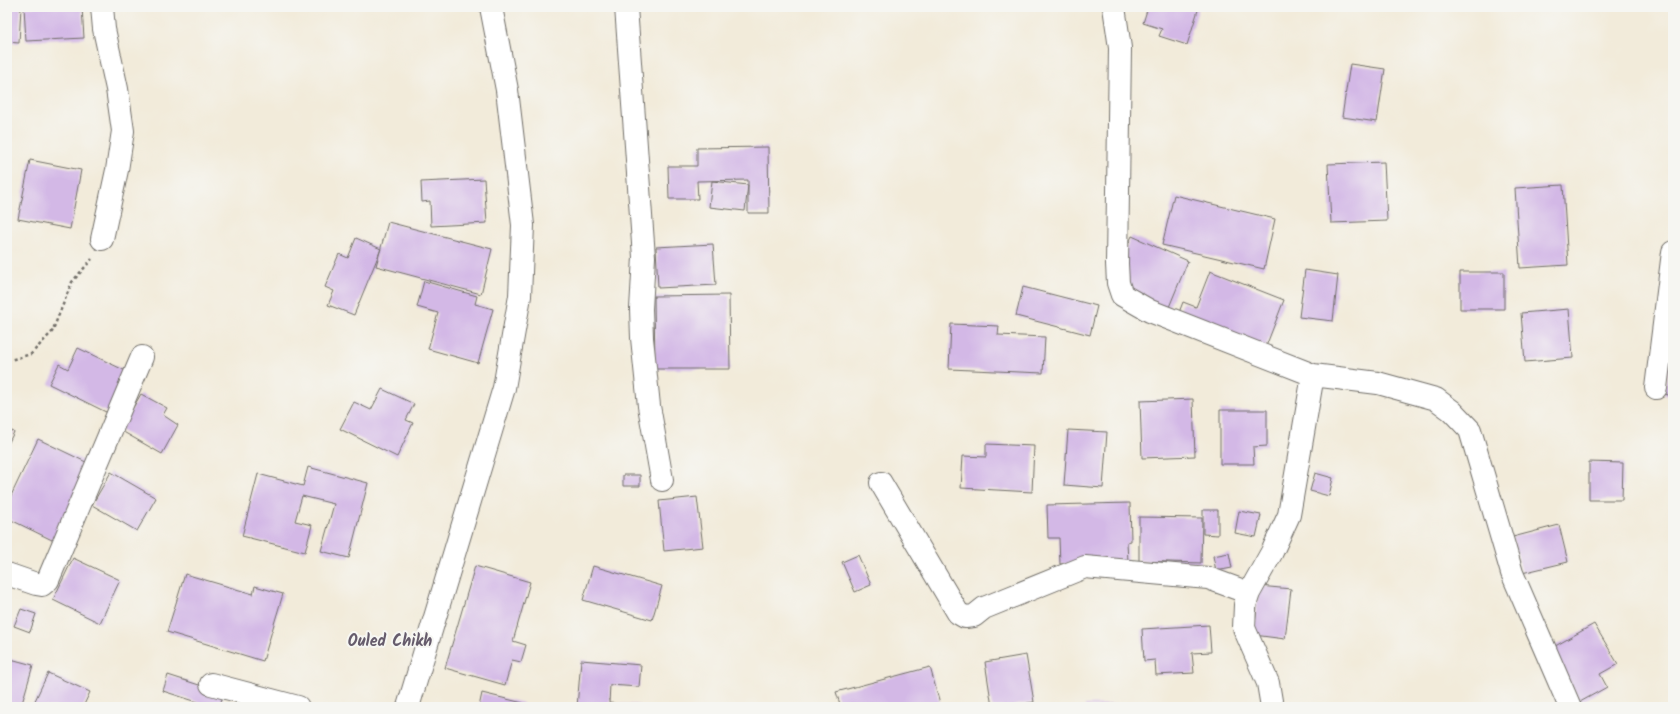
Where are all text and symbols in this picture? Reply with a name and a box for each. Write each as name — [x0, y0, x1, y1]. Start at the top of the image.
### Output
district label: Ouled Chikh — [348, 629, 432, 654]

